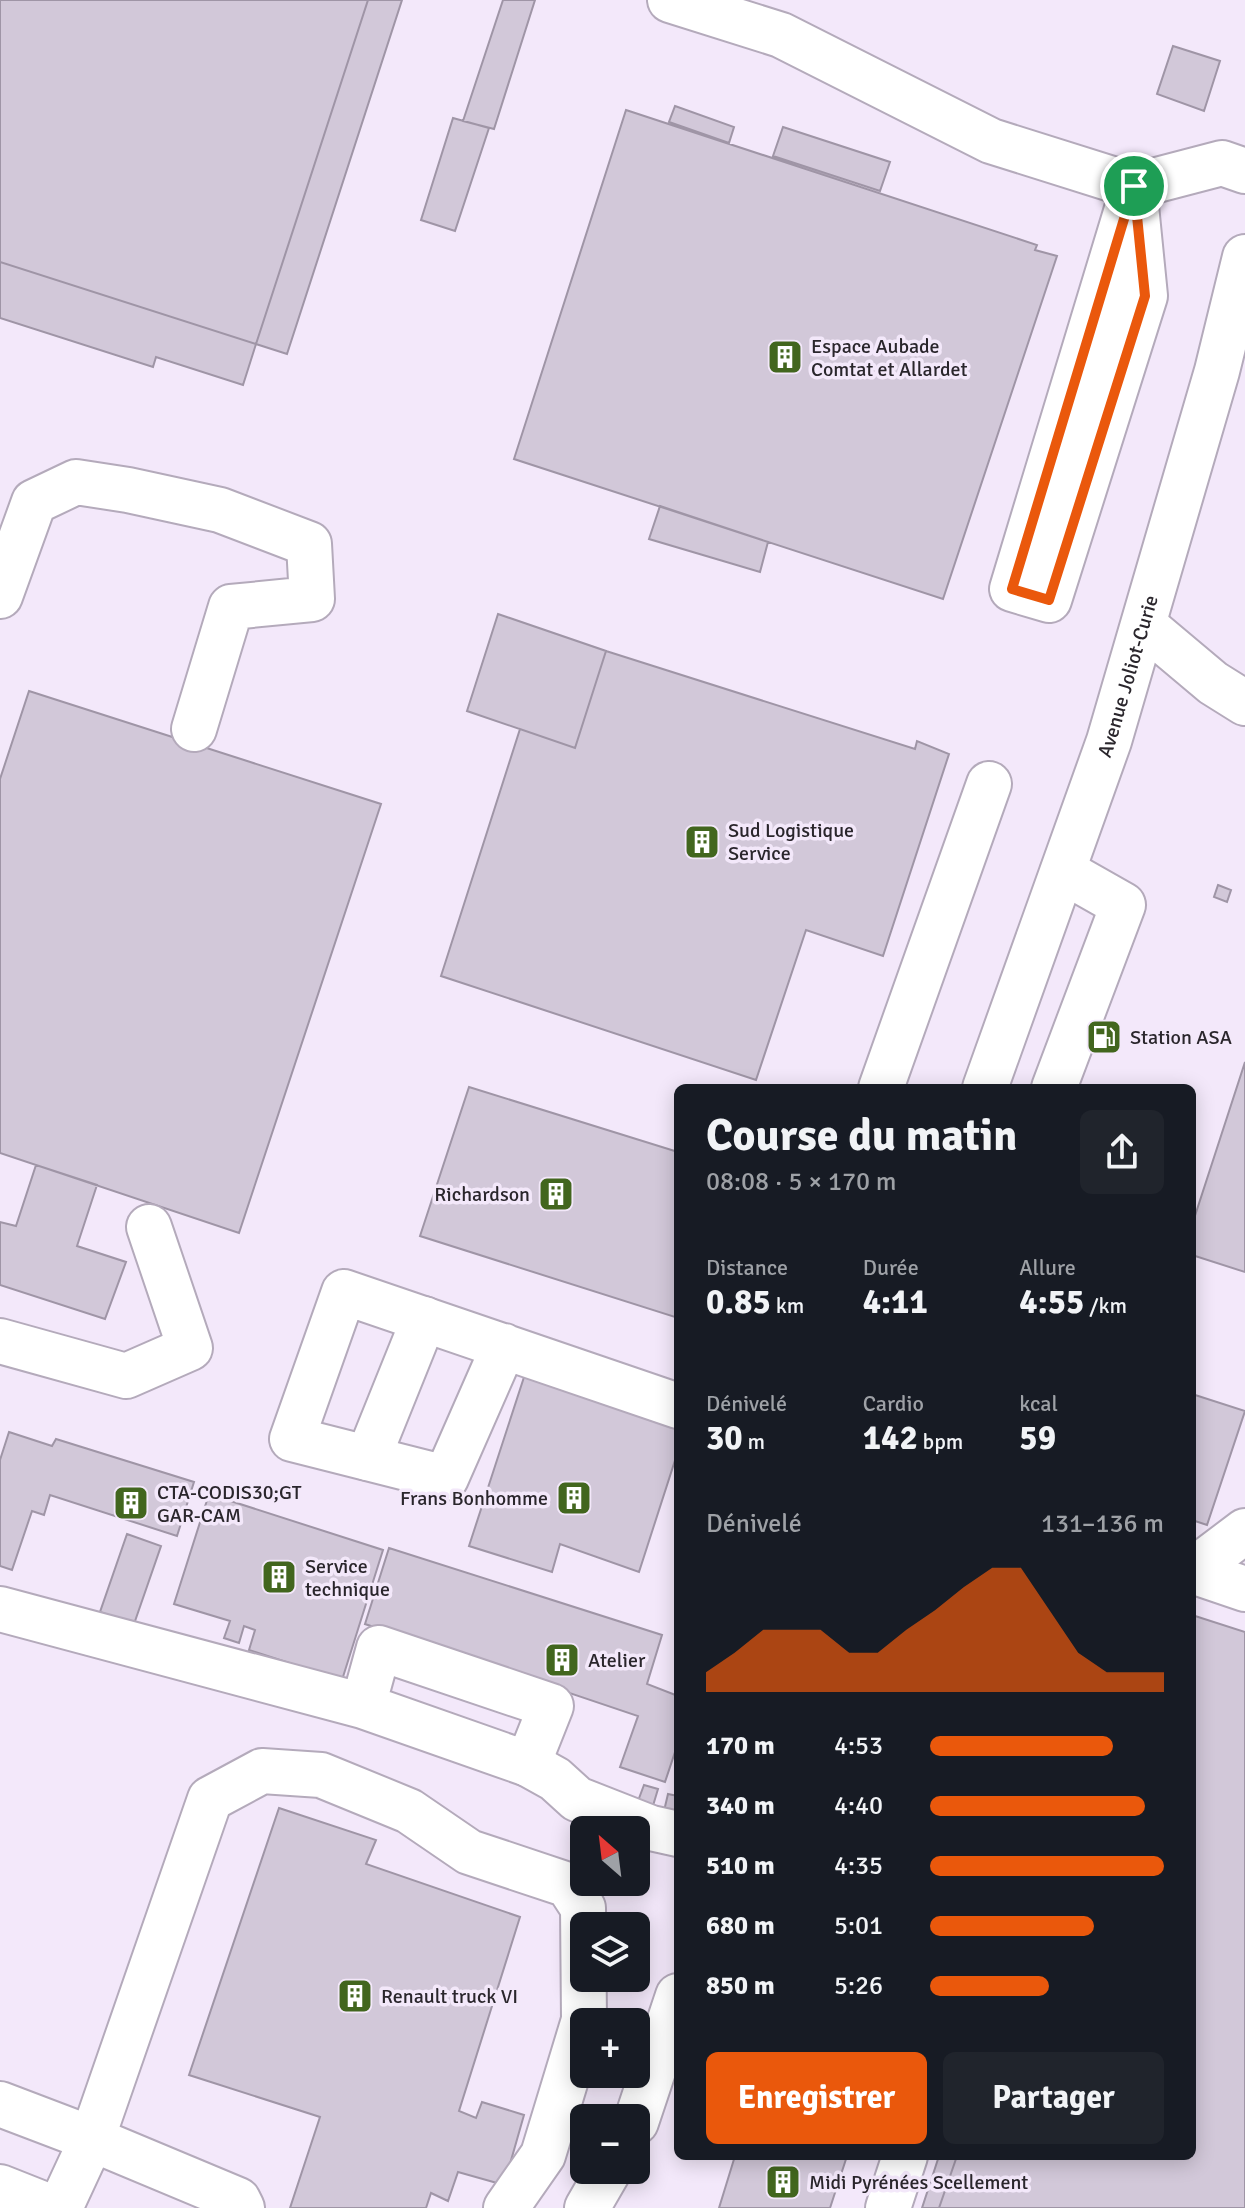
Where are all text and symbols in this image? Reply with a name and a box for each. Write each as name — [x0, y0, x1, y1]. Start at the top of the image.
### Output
pin — [1100, 152, 1168, 220]
icon: arrive — [1112, 164, 1156, 208]
place label: Espace Aubade Comtat et Allardet — [811, 334, 968, 382]
building icon: Espace Aubade Comtat et Allardet — [766, 338, 804, 376]
street label: Avenue Joliot-Curie — [1092, 592, 1164, 761]
place label: Sud Logistique Service — [728, 818, 854, 866]
building icon: Sud Logistique Service — [683, 823, 721, 861]
fuel station icon: Station ASA — [1085, 1018, 1123, 1056]
place label: Station ASA — [1130, 1025, 1232, 1050]
text: Course du matin — [706, 1109, 1017, 1163]
button: share — [1080, 1110, 1164, 1194]
text: 08:08 · 5 × 170 m — [706, 1166, 897, 1198]
building icon: Richardson — [537, 1175, 575, 1213]
place label: Richardson — [434, 1182, 530, 1207]
text: Distance — [706, 1254, 788, 1281]
text: Durée — [863, 1254, 919, 1281]
text: Allure — [1019, 1254, 1076, 1281]
text: 0.85 — [706, 1281, 771, 1323]
text: 4:11 — [863, 1281, 928, 1323]
text: 4:55 — [1019, 1281, 1084, 1323]
text: km — [771, 1292, 804, 1319]
text: /km — [1084, 1292, 1127, 1319]
text: Dénivelé — [706, 1390, 787, 1417]
text: Cardio — [863, 1390, 924, 1417]
text: kcal — [1019, 1390, 1058, 1417]
text: 30 — [706, 1417, 743, 1459]
text: 142 — [863, 1417, 918, 1459]
text: 59 — [1019, 1417, 1056, 1459]
text: m — [743, 1428, 765, 1455]
text: bpm — [918, 1428, 963, 1455]
building icon: Frans Bonhomme — [555, 1479, 593, 1517]
place label: CTA-CODIS30;GT GAR-CAM — [157, 1480, 302, 1528]
building icon: CTA-CODIS30;GT GAR-CAM — [112, 1484, 150, 1522]
place label: Frans Bonhomme — [400, 1486, 548, 1511]
text: Dénivelé — [706, 1508, 802, 1540]
text: 131–136 m — [1041, 1508, 1164, 1540]
place label: Service technique — [305, 1554, 390, 1602]
building icon: Service technique — [260, 1558, 298, 1596]
building icon: Atelier — [543, 1641, 581, 1679]
place label: Atelier — [588, 1648, 646, 1673]
text: 170 m — [706, 1730, 775, 1762]
text: 4:53 — [834, 1730, 883, 1762]
text: 340 m — [706, 1790, 775, 1822]
text: 4:40 — [834, 1790, 883, 1822]
north arrow — [570, 1816, 650, 1896]
map controls — [570, 1816, 650, 2184]
text: 510 m — [706, 1850, 775, 1882]
text: 4:35 — [834, 1850, 883, 1882]
text: 680 m — [706, 1910, 775, 1942]
text: 5:01 — [834, 1910, 883, 1942]
button: layers — [570, 1912, 650, 1992]
text: 850 m — [706, 1970, 775, 2002]
text: 5:26 — [834, 1970, 883, 2002]
building icon: Renault truck VI — [336, 1977, 374, 2015]
place label: Renault truck VI — [381, 1984, 518, 2009]
button: + — [570, 2008, 650, 2088]
button: Enregistrer — [706, 2052, 927, 2144]
button: Partager — [943, 2052, 1164, 2144]
button: − — [570, 2104, 650, 2184]
building icon: Midi Pyrénées Scellement — [764, 2163, 802, 2201]
place label: Midi Pyrénées Scellement — [809, 2170, 1028, 2195]

